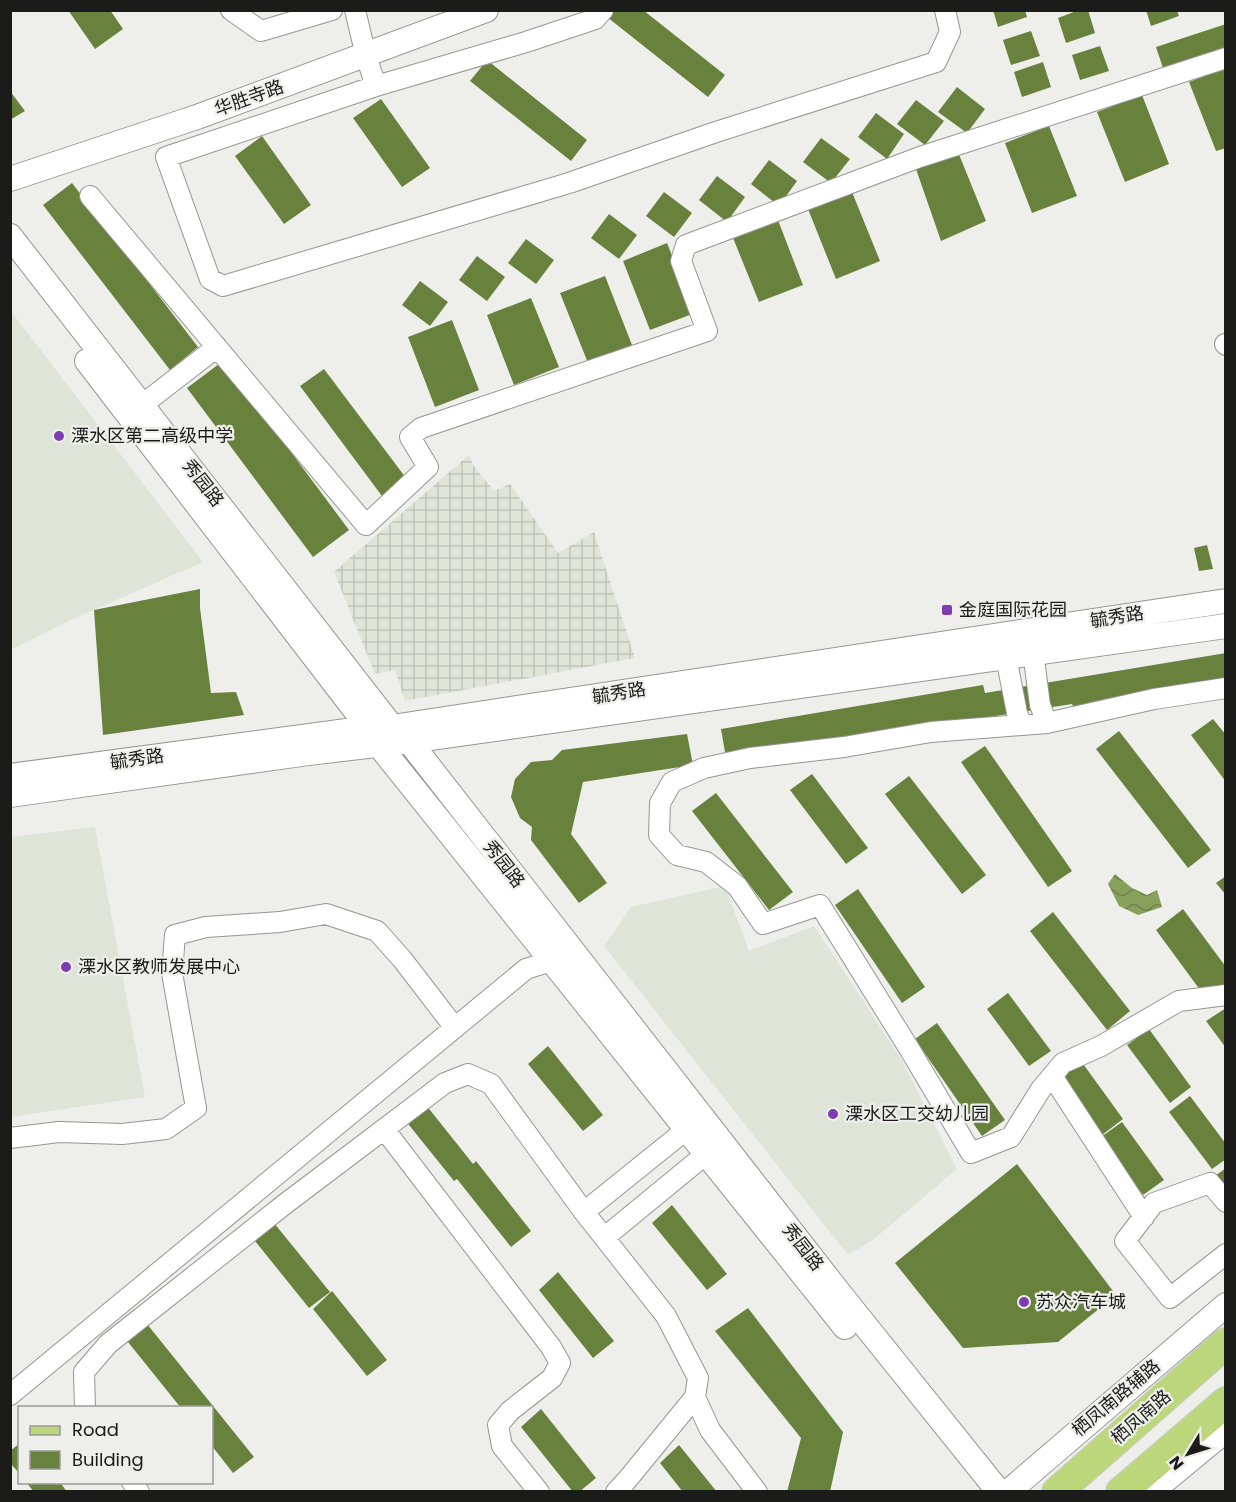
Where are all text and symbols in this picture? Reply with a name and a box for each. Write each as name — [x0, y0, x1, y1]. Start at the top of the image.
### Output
street label: 华胜寺路 — [211, 73, 287, 122]
place label: 溧水区第二高级中学 — [71, 423, 233, 448]
marker: 溧水区第二高级中学 — [52, 429, 66, 443]
street label: 秀园路 — [177, 454, 230, 512]
place label: 金庭国际花园 — [959, 597, 1067, 622]
street label: 毓秀路 — [1088, 600, 1146, 633]
marker: 金庭国际花园 — [940, 603, 954, 617]
street label: 毓秀路 — [590, 676, 648, 709]
street label: 毓秀路 — [108, 742, 165, 775]
street label: 秀园路 — [478, 835, 531, 893]
place label: 溧水区教师发展中心 — [78, 954, 240, 979]
marker: 溧水区教师发展中心 — [59, 960, 73, 974]
place label: 溧水区工交幼儿园 — [845, 1101, 989, 1126]
marker: 溧水区工交幼儿园 — [826, 1107, 840, 1121]
street label: 秀园路 — [777, 1218, 830, 1276]
place label: 苏众汽车城 — [1036, 1289, 1126, 1314]
marker: 苏众汽车城 — [1017, 1295, 1031, 1309]
street label: 栖凤南路辅路 — [1068, 1355, 1164, 1441]
street label: 栖凤南路 — [1107, 1385, 1175, 1449]
legend — [18, 1406, 213, 1484]
text: Road — [72, 1417, 119, 1442]
north arrow — [1158, 1424, 1218, 1484]
text: Building — [72, 1447, 144, 1472]
text: N — [1164, 1451, 1189, 1475]

